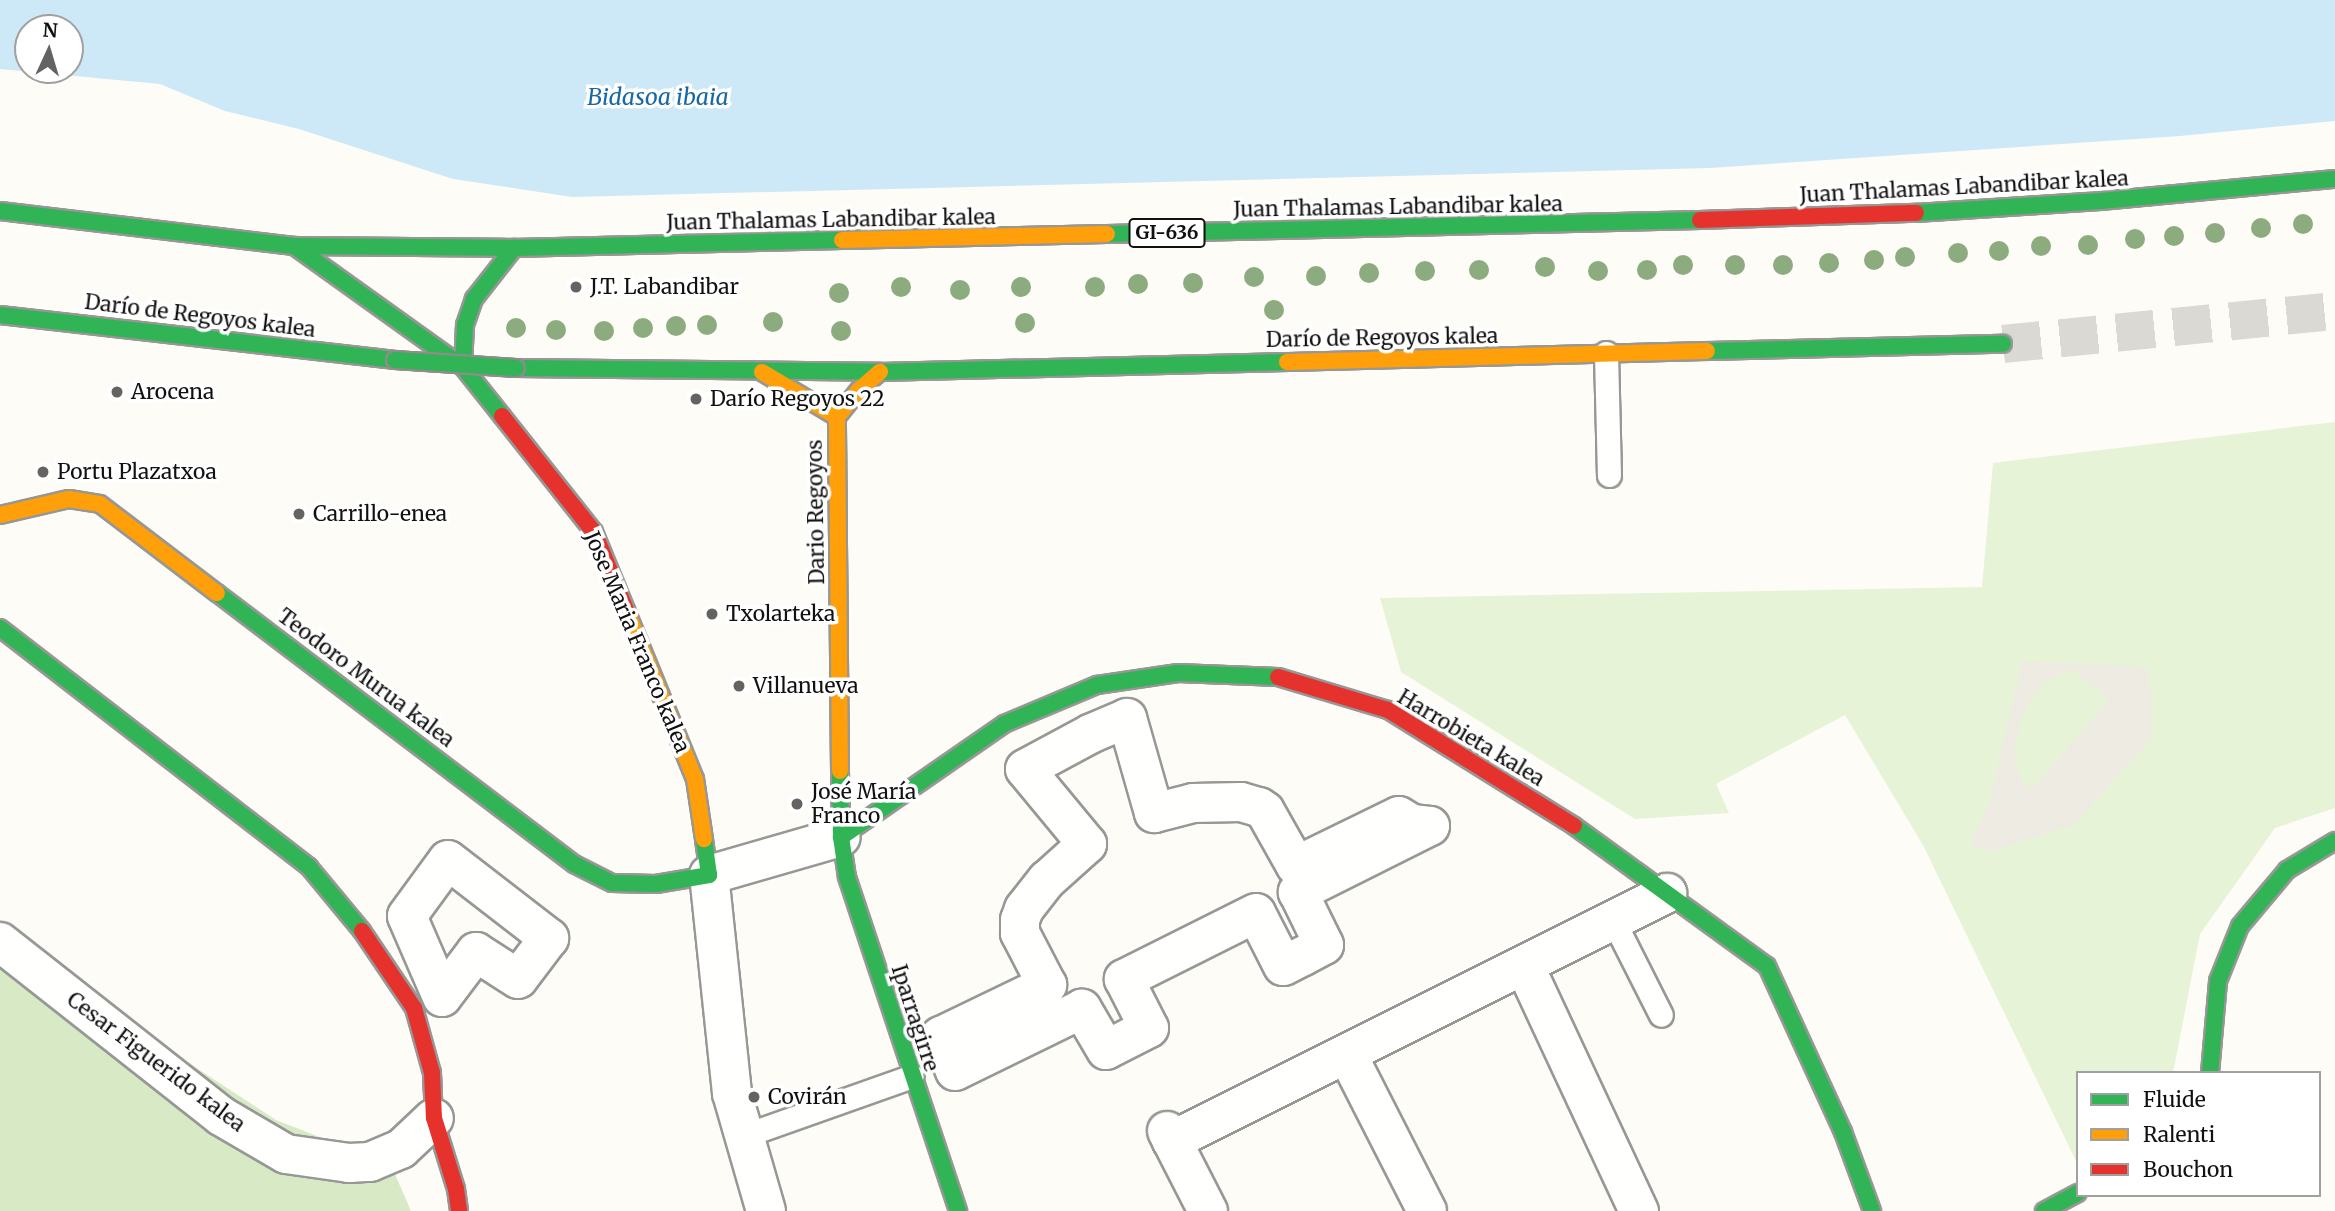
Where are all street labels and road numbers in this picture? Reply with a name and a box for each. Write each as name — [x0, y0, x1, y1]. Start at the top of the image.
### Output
street label: Juan Thalamas Labandibar kalea — [1799, 166, 2129, 208]
street label: Juan Thalamas Labandibar kalea — [1233, 192, 1563, 222]
street label: Juan Thalamas Labandibar kalea — [666, 205, 996, 235]
road number: GI-636 — [1128, 218, 1206, 248]
street label: Darío de Regoyos kalea — [83, 289, 317, 343]
street label: Darío de Regoyos kalea — [1266, 323, 1498, 353]
street label: Dario Regoyos — [802, 439, 830, 585]
street label: Jose Maria Franco kalea — [579, 528, 695, 756]
street label: Teodoro Murua kalea — [273, 603, 459, 753]
street label: Harrobieta kalea — [1393, 684, 1549, 792]
street label: Iparragirre — [886, 961, 944, 1075]
street label: Cesar Figuerido kalea — [62, 987, 250, 1137]

